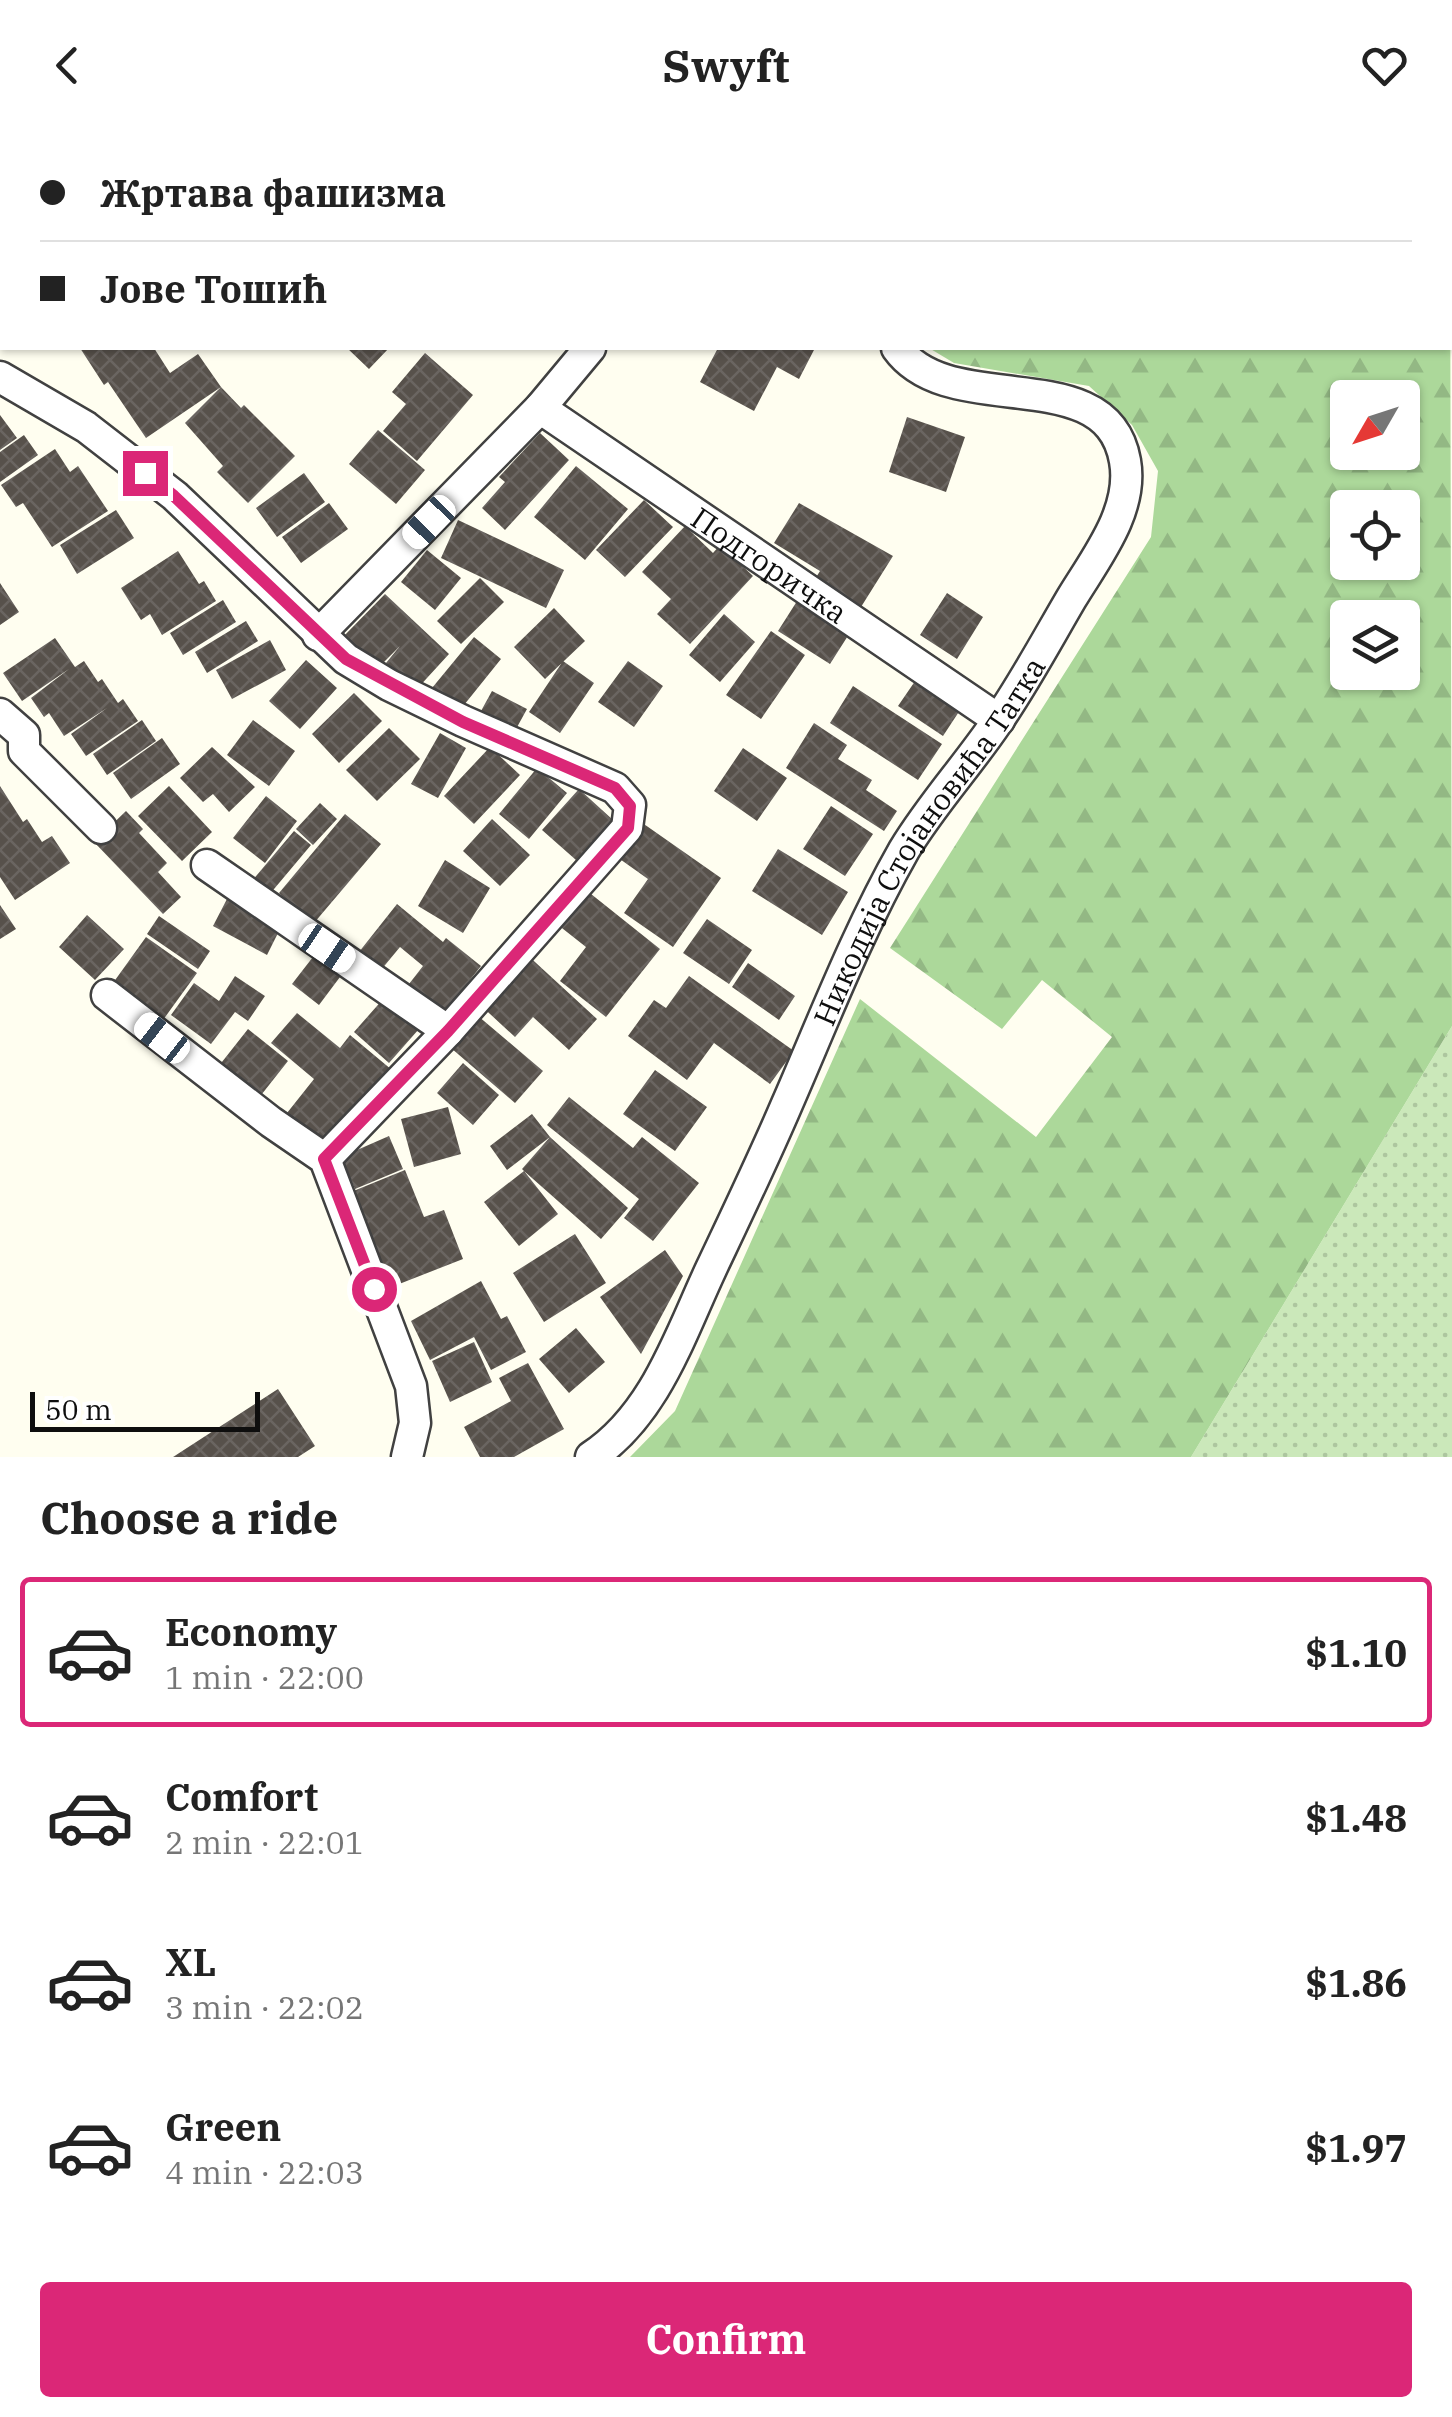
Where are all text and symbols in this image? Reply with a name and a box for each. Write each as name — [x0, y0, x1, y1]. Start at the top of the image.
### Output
text: Swyft — [662, 36, 790, 94]
icon: back — [40, 38, 95, 93]
icon: heart — [1357, 38, 1412, 93]
text: Жртава фашизма — [100, 168, 446, 217]
text: Јове Тошић — [100, 264, 327, 313]
north arrow — [1330, 380, 1420, 470]
map controls — [1330, 380, 1420, 690]
route end — [123, 451, 168, 496]
car — [397, 490, 461, 554]
button: locate — [1330, 490, 1420, 580]
street label: Подгоричка — [684, 497, 856, 631]
button: layers — [1330, 600, 1420, 690]
street label: Никодија Стојановића Татка — [804, 649, 1053, 1031]
car — [294, 919, 360, 977]
car — [129, 1008, 195, 1068]
route start — [352, 1267, 397, 1312]
scale bar — [30, 1387, 260, 1432]
text: 50 m — [45, 1391, 112, 1428]
text: Choose a ride — [40, 1488, 338, 1546]
icon: car — [45, 1607, 135, 1697]
text: Economy — [165, 1607, 337, 1656]
text: $1.10 — [1305, 1628, 1407, 1677]
text: 1 min · 22:00 — [165, 1656, 364, 1698]
icon: car — [45, 1772, 135, 1862]
text: Comfort — [165, 1772, 318, 1821]
text: $1.48 — [1305, 1793, 1407, 1842]
text: 2 min · 22:01 — [165, 1821, 364, 1863]
icon: car — [45, 1937, 135, 2027]
text: XL — [165, 1937, 216, 1986]
text: $1.86 — [1305, 1958, 1407, 2007]
text: 3 min · 22:02 — [165, 1986, 364, 2028]
icon: car — [45, 2102, 135, 2192]
text: Green — [165, 2102, 281, 2151]
text: $1.97 — [1305, 2123, 1407, 2172]
text: 4 min · 22:03 — [165, 2151, 364, 2193]
button: Confirm — [40, 2282, 1412, 2397]

